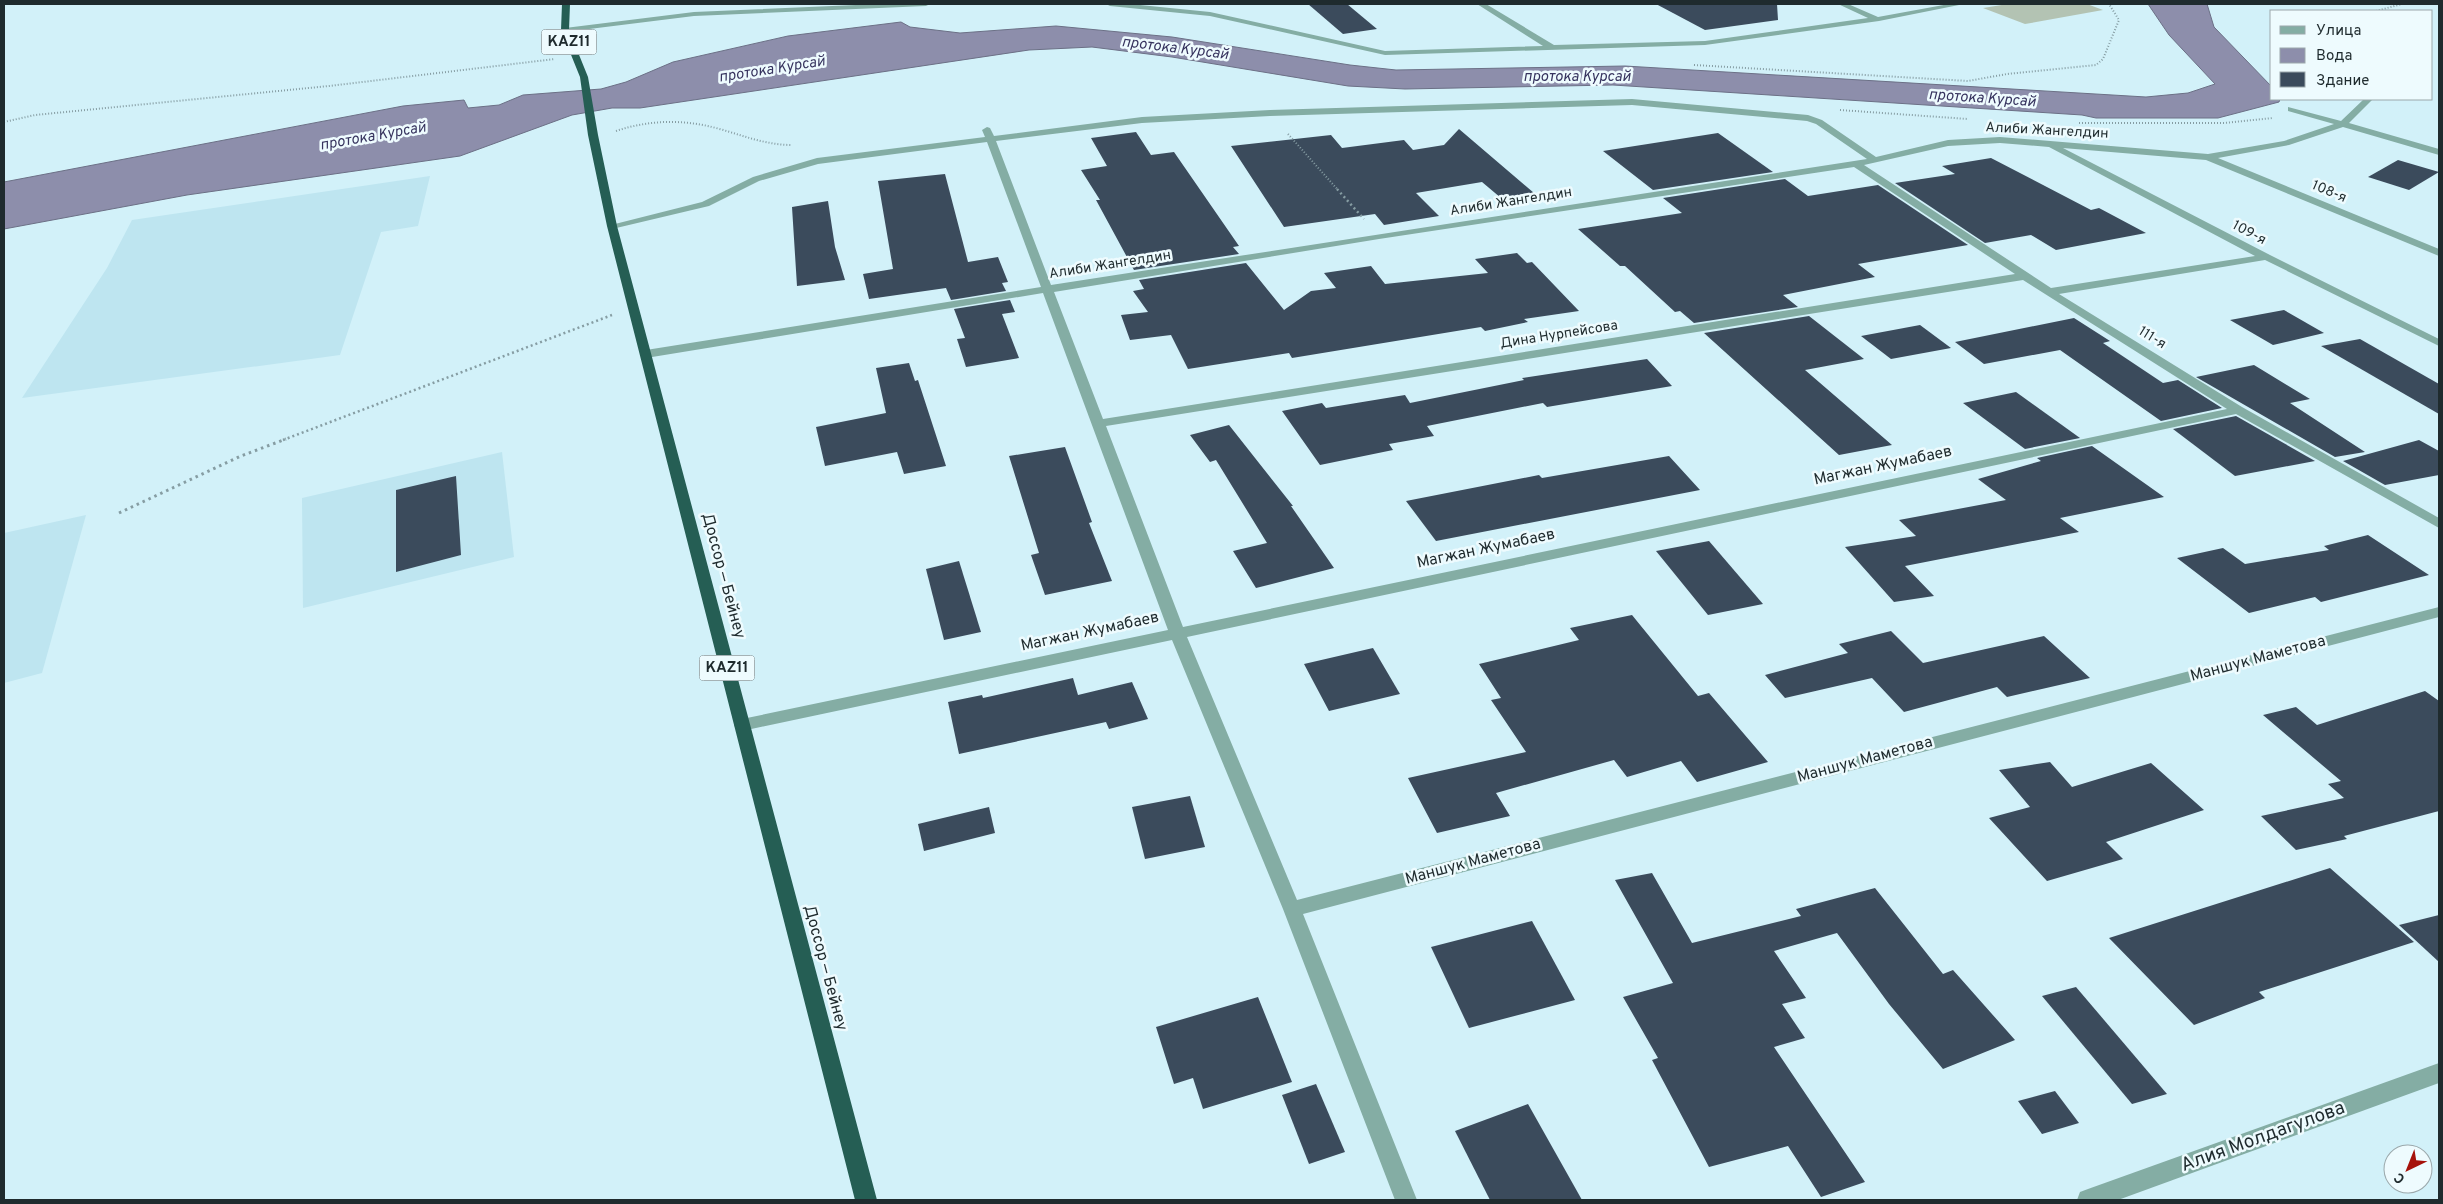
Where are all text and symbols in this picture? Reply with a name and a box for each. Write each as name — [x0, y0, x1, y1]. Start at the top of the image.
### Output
legend — [2270, 10, 2433, 100]
text: Улица — [2316, 22, 2361, 41]
road number: KAZ11 — [542, 30, 596, 54]
water label: протока Курсай — [1121, 33, 1231, 65]
text: Вода — [2316, 47, 2352, 66]
water label: протока Курсай — [718, 52, 828, 88]
water label: протока Курсай — [1523, 68, 1632, 87]
text: Здание — [2316, 72, 2369, 91]
water label: протока Курсай — [1928, 86, 2038, 112]
water label: протока Курсай — [319, 118, 429, 156]
street label: Алиби Жангелдин — [1985, 119, 2109, 143]
street label: 108-я — [2309, 177, 2349, 207]
street label: Алиби Жангелдин — [1449, 184, 1573, 220]
street label: 109-я — [2229, 217, 2269, 249]
street label: Алиби Жангелдин — [1048, 247, 1172, 283]
street label: Дина Нурпейсова — [1499, 317, 1619, 353]
street label: 111-я — [2135, 323, 2169, 353]
street label: Магжан Жумабаев — [1812, 442, 1954, 490]
street label: Доссор — Бейнеу — [697, 511, 749, 641]
street label: Магжан Жумабаев — [1415, 525, 1557, 573]
street label: Магжан Жумабаев — [1019, 608, 1161, 656]
street label: Маншук Маметова — [2188, 631, 2328, 687]
road number: KAZ11 — [700, 656, 754, 680]
street label: Маншук Маметова — [1795, 732, 1935, 788]
street label: Маншук Маметова — [1403, 834, 1543, 890]
street label: Доссор — Бейнеу — [799, 903, 851, 1033]
street label: Алия Молдагулова — [2178, 1096, 2348, 1178]
north arrow — [2383, 1144, 2433, 1194]
text: С — [2391, 1168, 2409, 1187]

